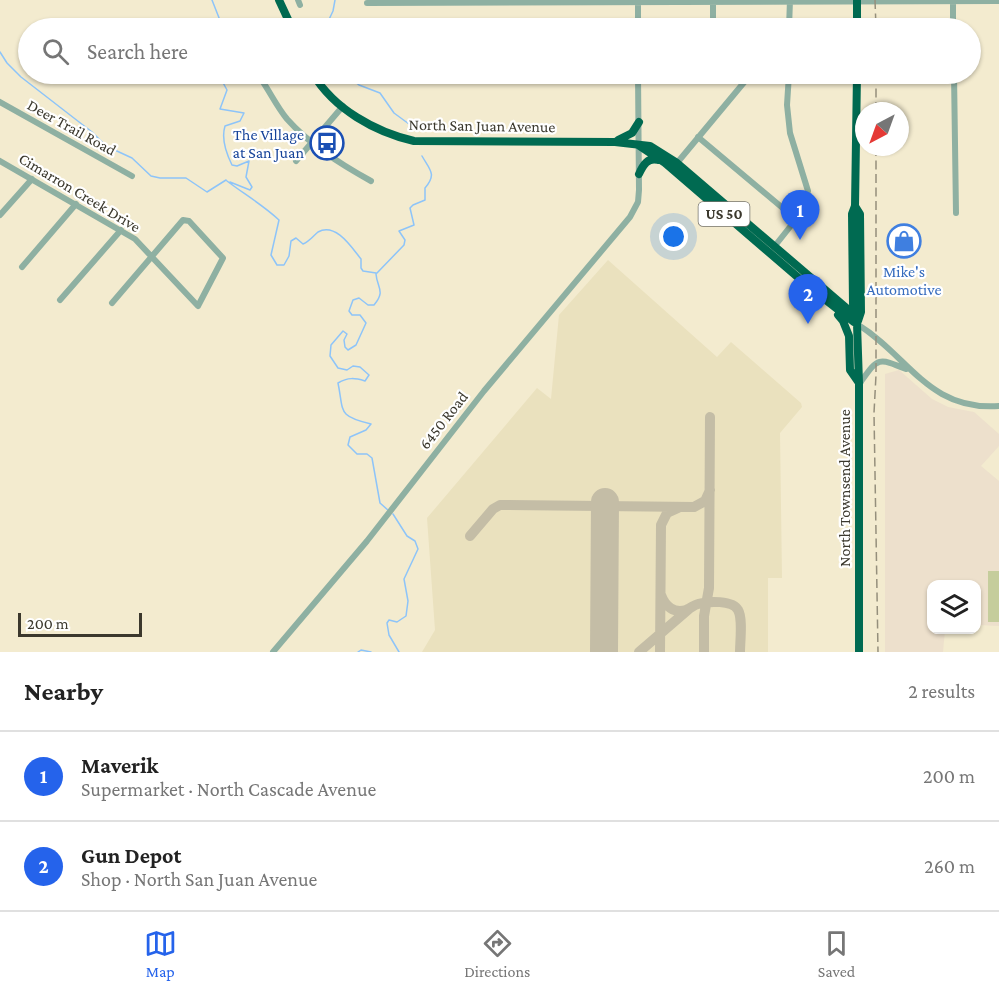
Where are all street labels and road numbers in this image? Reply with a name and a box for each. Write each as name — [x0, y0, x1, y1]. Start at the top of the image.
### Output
street label: Deer Trail Road — [24, 96, 120, 159]
street label: North San Juan Avenue — [408, 116, 556, 136]
street label: Cimarron Creek Drive — [16, 149, 144, 235]
road number: US 50 — [698, 202, 750, 226]
street label: 6450 Road — [416, 388, 471, 452]
street label: North Townsend Avenue — [836, 409, 853, 567]

